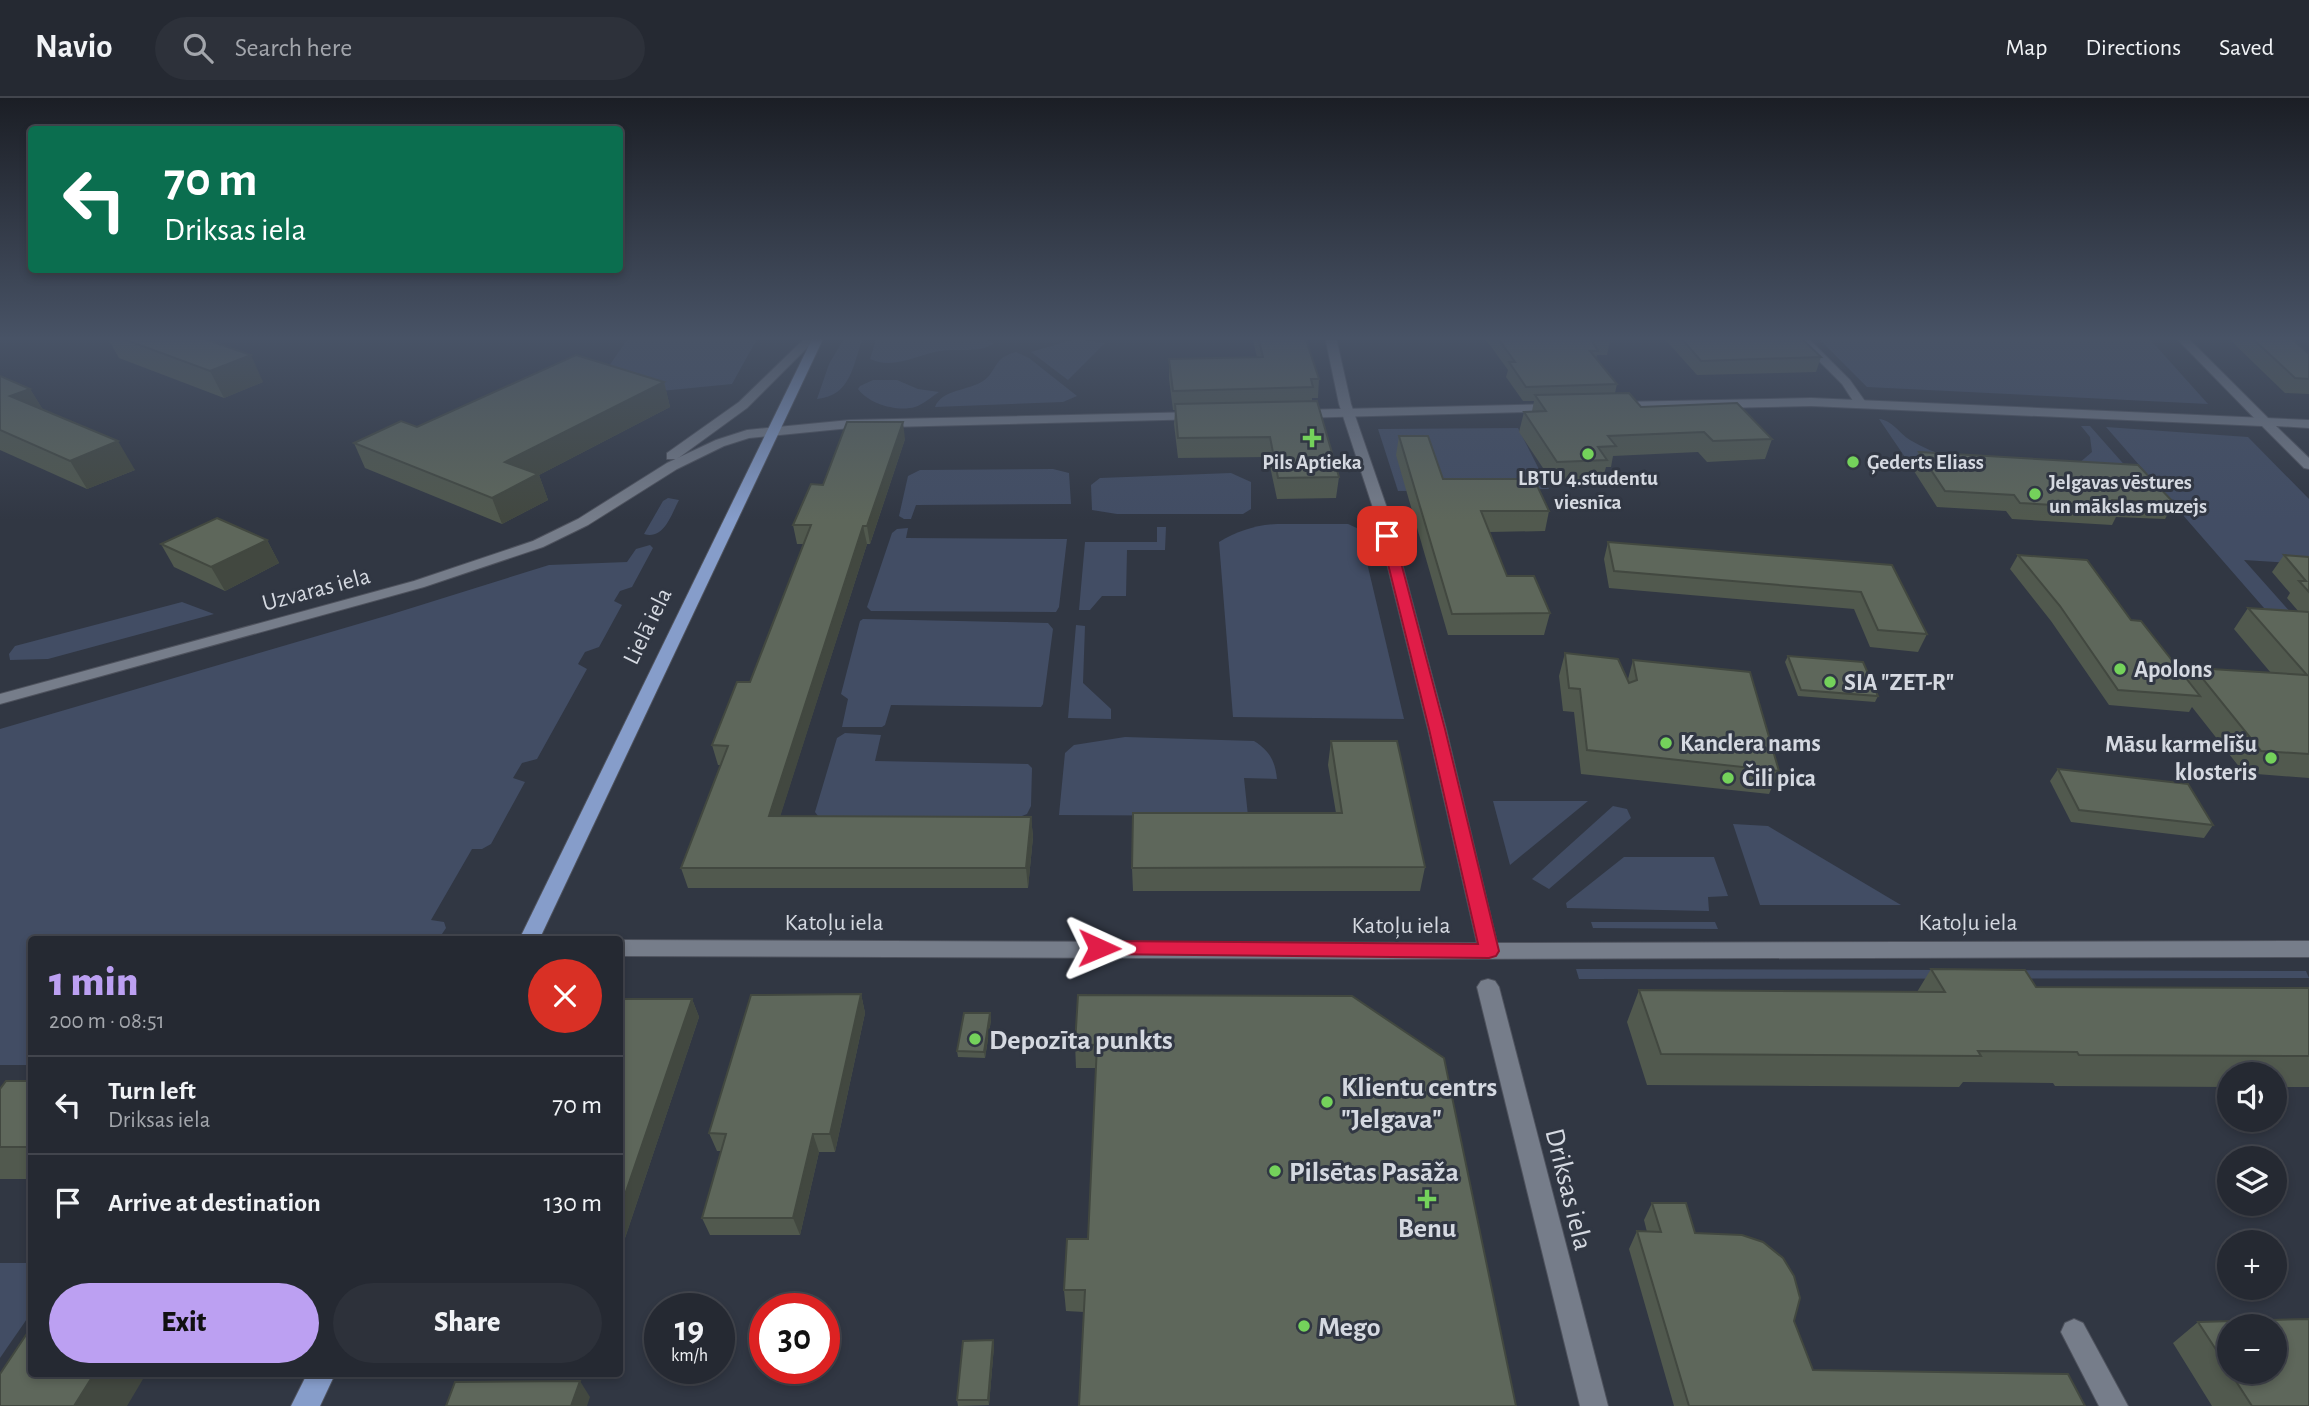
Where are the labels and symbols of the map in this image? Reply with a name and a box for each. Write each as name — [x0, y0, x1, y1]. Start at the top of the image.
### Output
marker: Pils Aptieka — [1304, 430, 1320, 446]
marker: LBTU 4.studentu viesnīca — [1580, 446, 1596, 462]
place label: Pils Aptieka — [1262, 452, 1362, 473]
place label: Ģederts Eliass — [1867, 452, 1984, 475]
marker: Ģederts Eliass — [1845, 454, 1861, 470]
place label: LBTU 4.studentu viesnīca — [1518, 468, 1658, 513]
place label: Jelgavas vēstures un mākslas muzejs — [2049, 472, 2207, 517]
marker: Jelgavas vēstures un mākslas muzejs — [2027, 486, 2043, 502]
pin — [1357, 506, 1417, 566]
street label: Uzvaras iela — [260, 564, 373, 616]
street label: Lielā iela — [619, 584, 677, 668]
place label: Apolons — [2134, 658, 2212, 682]
marker: Apolons — [2112, 661, 2128, 677]
place label: SIA "ZET-R" — [1844, 671, 1954, 695]
marker: SIA "ZET-R" — [1822, 674, 1838, 690]
place label: Kanclera nams — [1680, 732, 1821, 756]
place label: Māsu karmelīšu klosteris — [2105, 733, 2257, 785]
marker: Kanclera nams — [1658, 735, 1674, 751]
marker: Māsu karmelīšu klosteris — [2263, 750, 2279, 766]
place label: Čili pica — [1742, 763, 1816, 791]
marker: Čili pica — [1720, 770, 1736, 786]
street label: Katoļu iela — [784, 911, 884, 936]
position arrow — [1062, 911, 1136, 985]
street label: Katoļu iela — [1918, 911, 2018, 936]
street label: Katoļu iela — [1351, 914, 1451, 939]
place label: Depozīta punkts — [989, 1027, 1173, 1055]
marker: Depozīta punkts — [967, 1031, 983, 1047]
place label: Klientu centrs "Jelgava" — [1341, 1074, 1497, 1134]
marker: Klientu centrs "Jelgava" — [1319, 1094, 1335, 1110]
street label: Driksas iela — [1539, 1126, 1597, 1253]
place label: Pilsētas Pasāža — [1289, 1159, 1459, 1187]
marker: Pilsētas Pasāža — [1267, 1163, 1283, 1179]
marker: Benu — [1419, 1191, 1435, 1207]
place label: Benu — [1398, 1215, 1457, 1243]
speed limit sign: 30 — [749, 1293, 840, 1384]
place label: Mego — [1318, 1314, 1381, 1342]
marker: Mego — [1296, 1318, 1312, 1334]

